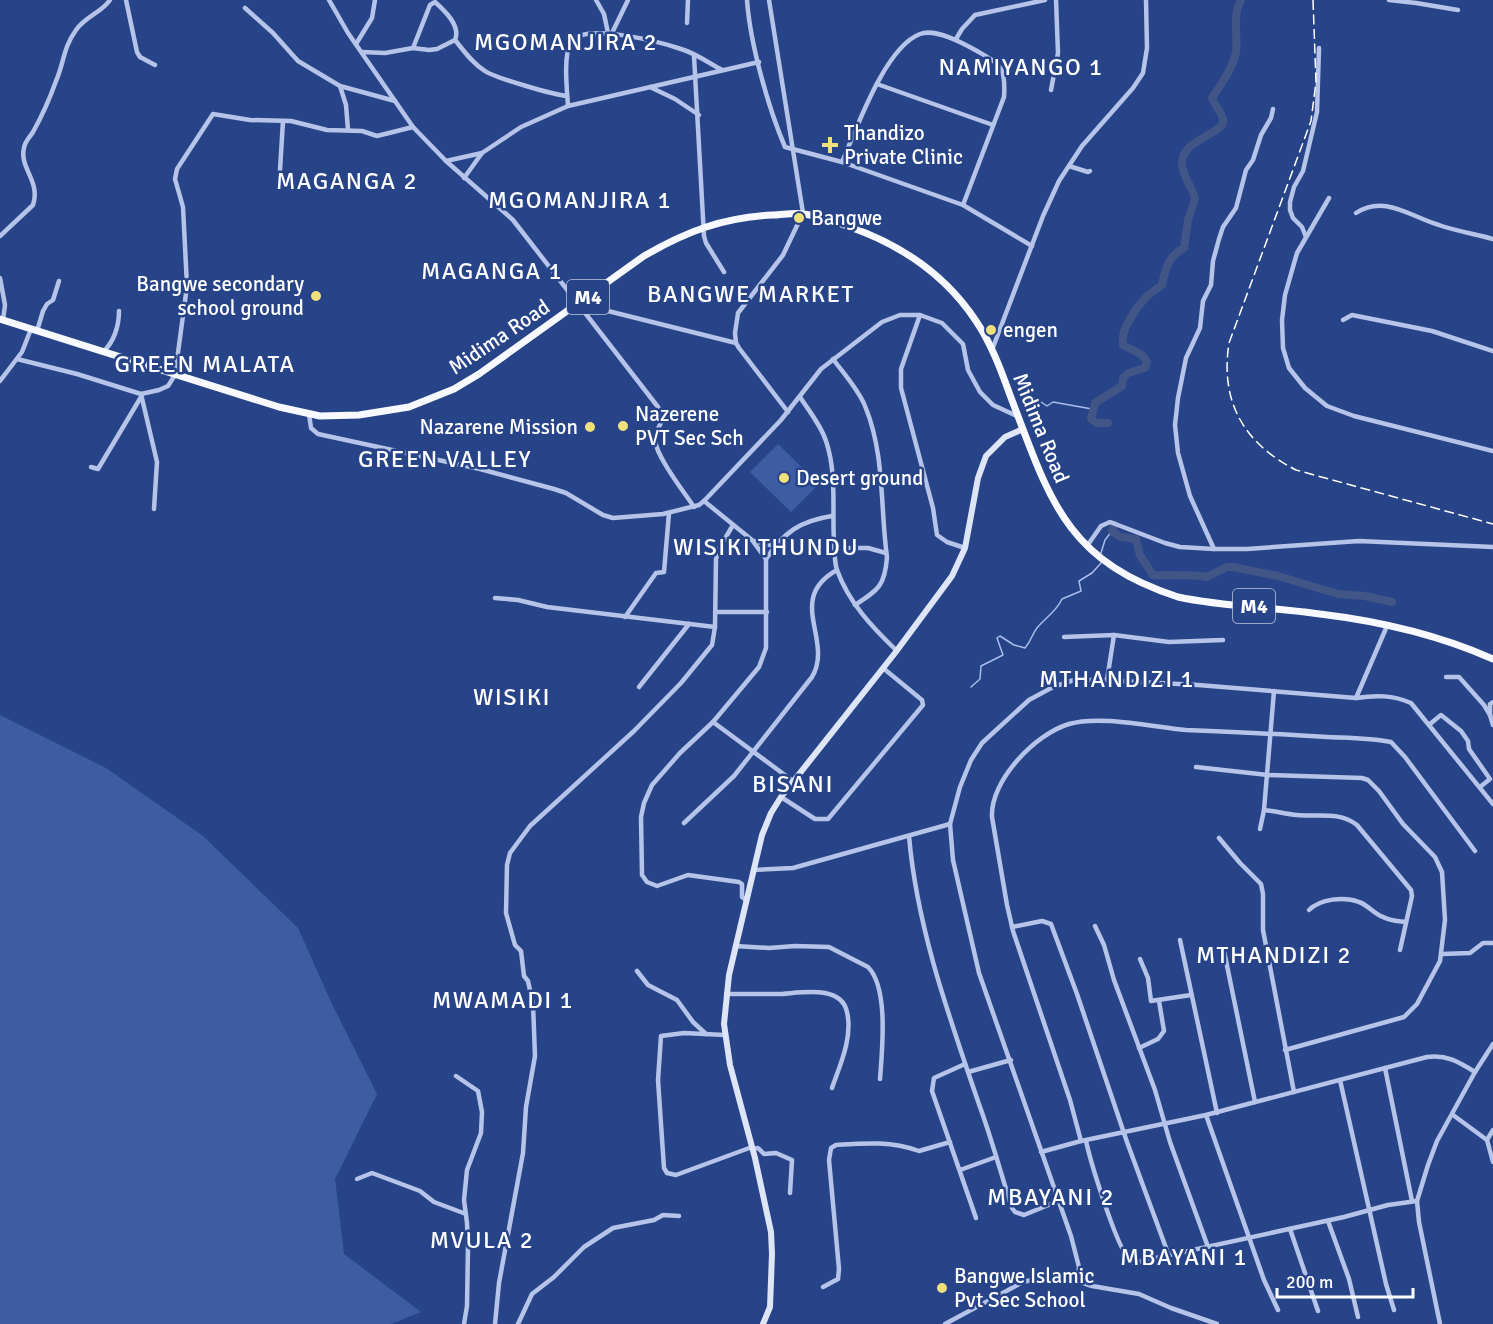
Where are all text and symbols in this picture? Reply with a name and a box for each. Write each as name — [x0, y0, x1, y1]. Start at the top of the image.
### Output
district label: MGOMANJIRA 2 — [474, 27, 658, 57]
district label: NAMIYANGO 1 — [938, 52, 1104, 82]
place label: Thandizo Private Clinic — [844, 120, 963, 170]
marker: Thandizo Private Clinic — [821, 136, 839, 154]
district label: MAGANGA 2 — [276, 166, 418, 196]
district label: MGOMANJIRA 1 — [488, 185, 672, 215]
place label: Bangwe — [811, 205, 882, 231]
marker: Bangwe — [792, 211, 806, 225]
district label: MAGANGA 1 — [421, 256, 563, 286]
place label: Bangwe secondary school ground — [136, 271, 304, 321]
district label: BANGWE MARKET — [647, 279, 855, 309]
road number: M4 — [567, 280, 609, 314]
marker: Bangwe secondary school ground — [309, 289, 323, 303]
street label: Midima Road — [443, 294, 555, 380]
place label: engen — [1003, 317, 1058, 343]
marker: engen — [984, 323, 998, 337]
district label: GREEN MALATA — [114, 349, 296, 379]
street label: Midima Road — [1007, 369, 1075, 487]
place label: Nazerene PVT Sec Sch — [635, 401, 744, 451]
place label: Nazarene Mission — [420, 414, 578, 440]
marker: Nazerene PVT Sec Sch — [616, 419, 630, 433]
marker: Nazarene Mission — [583, 420, 597, 434]
district label: GREEN VALLEY — [358, 444, 532, 474]
place label: Desert ground — [796, 465, 923, 491]
marker: Desert ground — [777, 471, 791, 485]
district label: WISIKI THUNDU — [673, 532, 859, 562]
road number: M4 — [1233, 589, 1275, 623]
district label: MTHANDIZI 1 — [1039, 664, 1195, 694]
district label: WISIKI — [473, 682, 551, 712]
district label: BISANI — [752, 769, 834, 799]
district label: MTHANDIZI 2 — [1196, 940, 1352, 970]
district label: MWAMADI 1 — [432, 985, 574, 1015]
district label: MBAYANI 2 — [987, 1182, 1115, 1212]
district label: MVULA 2 — [430, 1225, 534, 1255]
district label: MBAYANI 1 — [1120, 1242, 1248, 1272]
scale bar — [1277, 1261, 1414, 1299]
place label: Bangwe Islamic Pvt Sec School — [954, 1263, 1095, 1313]
text: 200 m — [1286, 1271, 1333, 1293]
marker: Bangwe Islamic Pvt Sec School — [935, 1281, 949, 1295]

